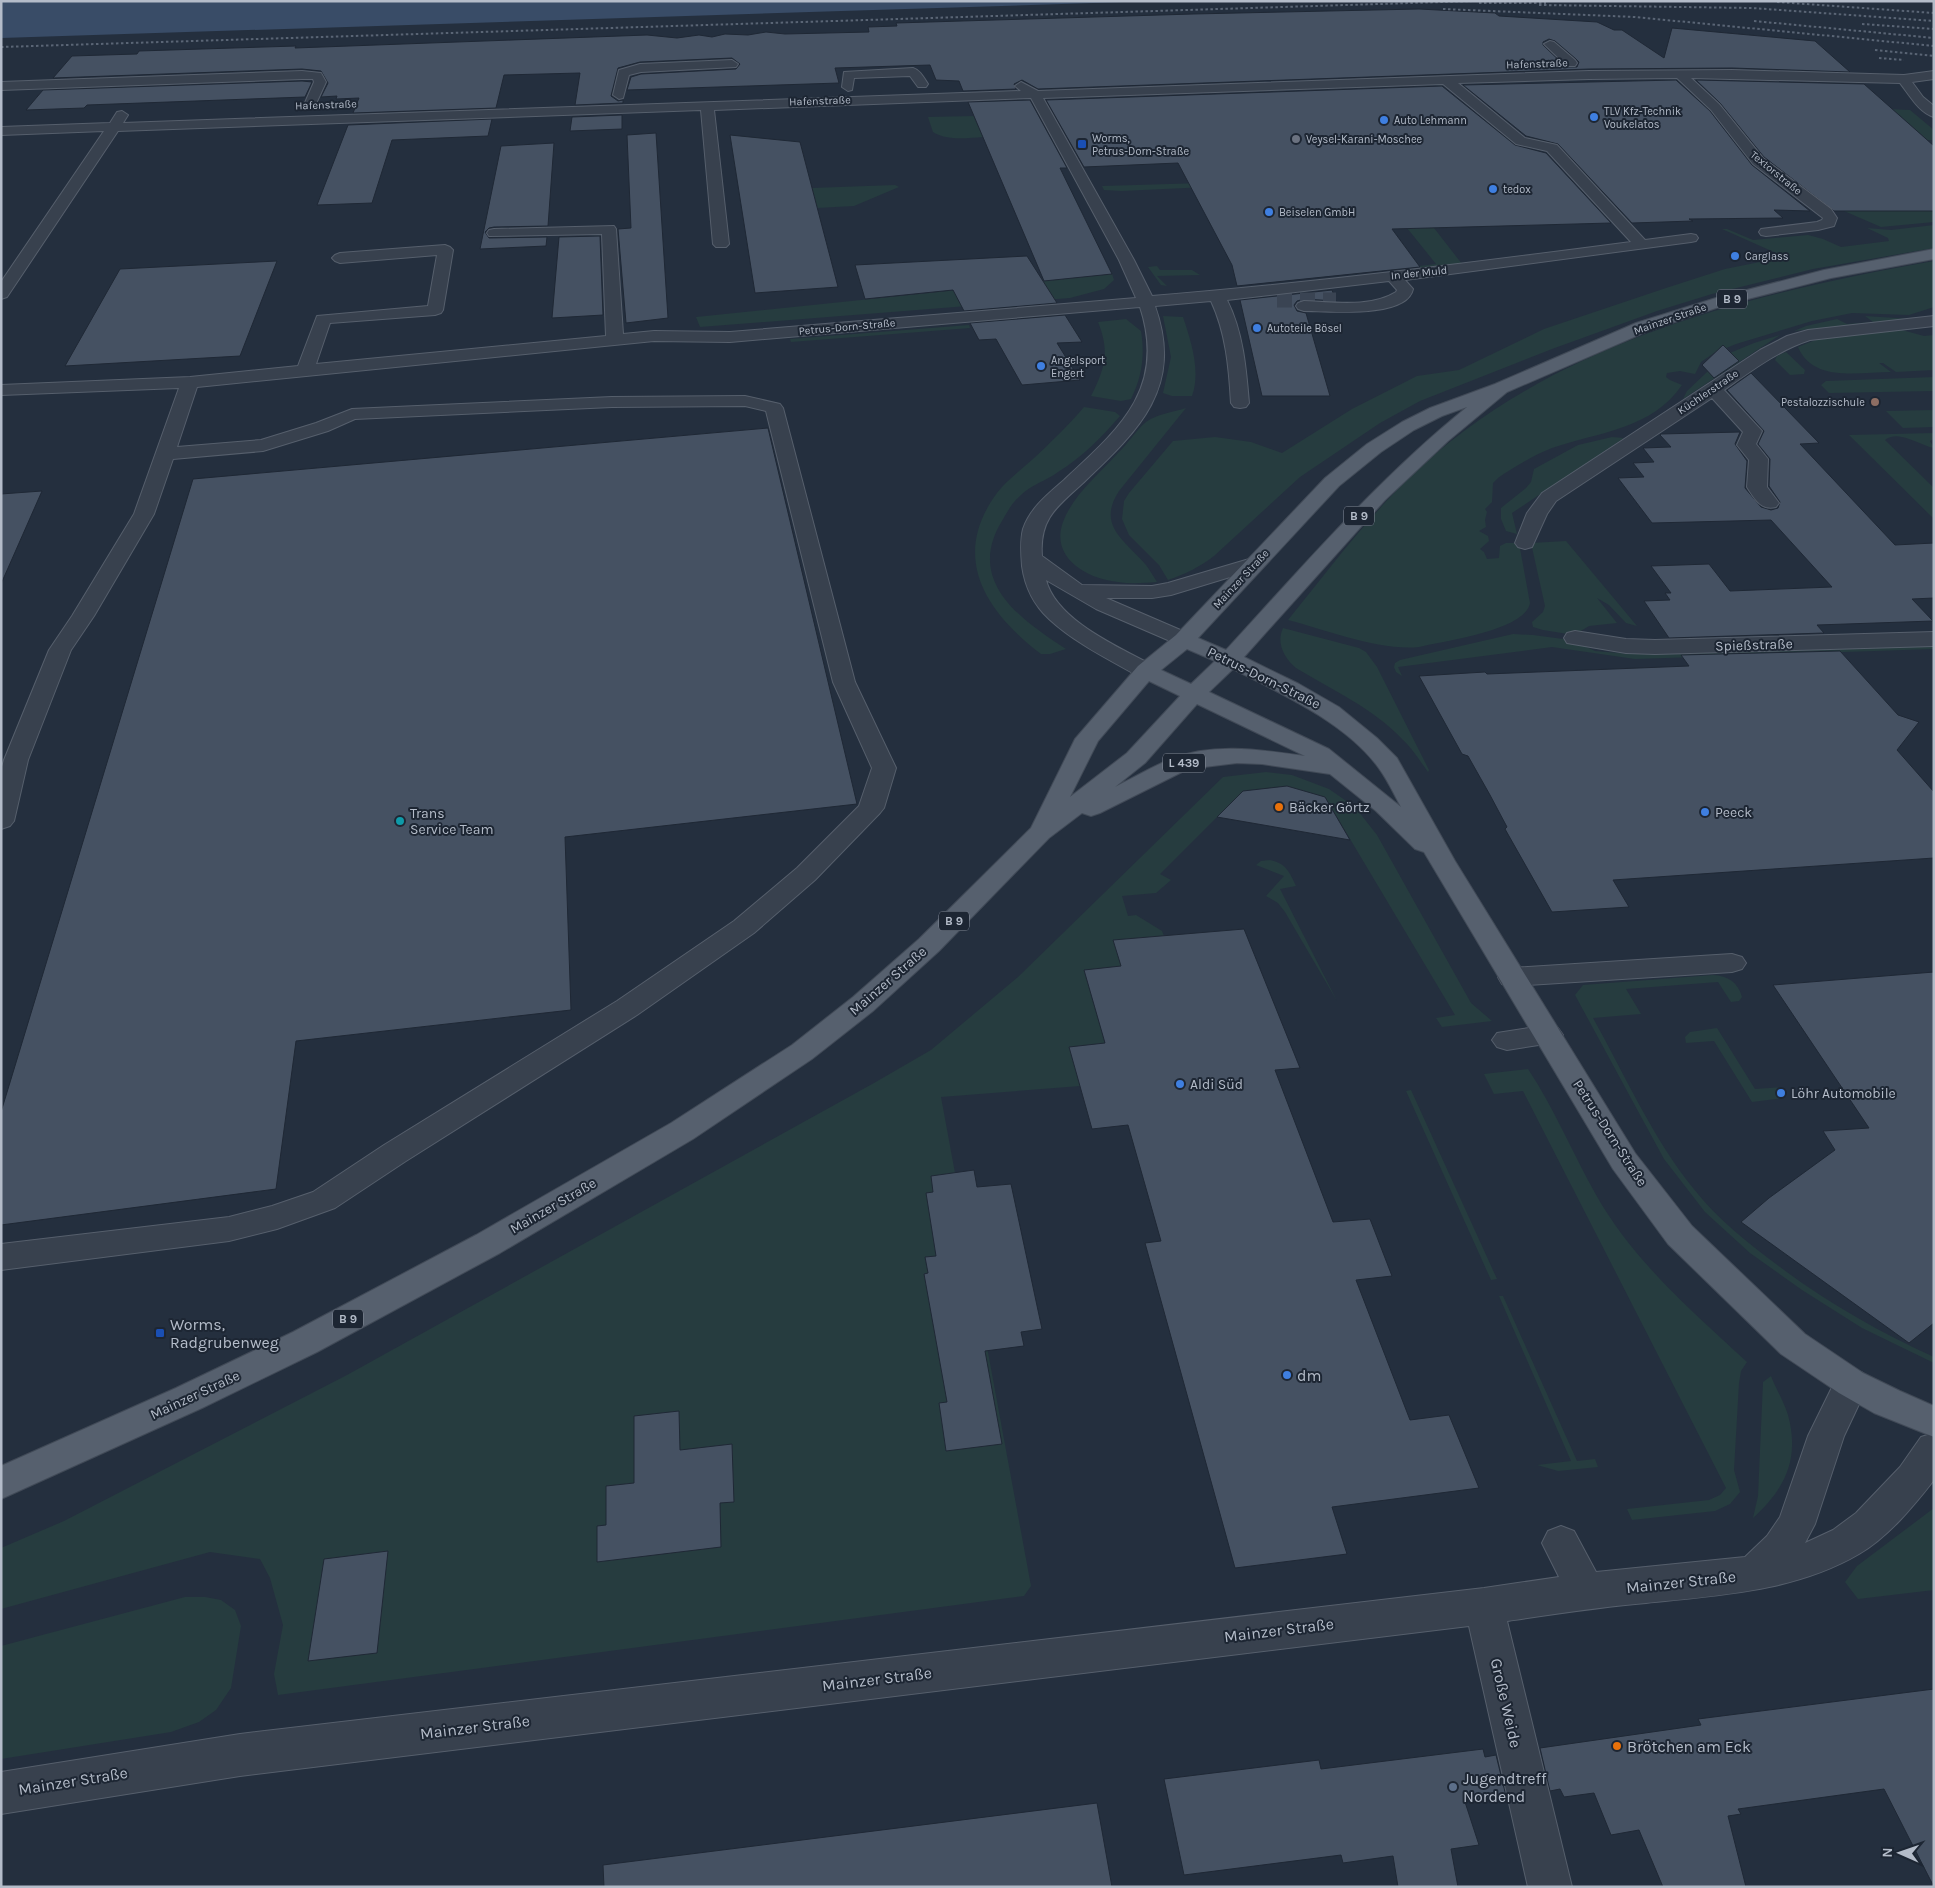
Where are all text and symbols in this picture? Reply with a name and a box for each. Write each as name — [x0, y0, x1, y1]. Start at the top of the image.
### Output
street label: Hafenstraße — [1506, 56, 1568, 72]
street label: Hafenstraße — [789, 93, 851, 109]
street label: Hafenstraße — [295, 97, 357, 113]
place label: TLV Kfz-Technik Voukelatos — [1604, 105, 1681, 131]
marker: TLV Kfz-Technik Voukelatos — [1588, 111, 1600, 123]
marker: Auto Lehmann — [1378, 114, 1390, 126]
place label: Auto Lehmann — [1394, 114, 1467, 127]
place label: Worms, Petrus-Dorn-Straße — [1092, 132, 1189, 158]
marker: Veysel-Karani-Moschee — [1290, 133, 1302, 145]
place label: Veysel-Karani-Moschee — [1306, 133, 1423, 146]
marker: Worms, Petrus-Dorn-Straße — [1076, 138, 1088, 150]
street label: Textorstraße — [1748, 148, 1805, 198]
marker: tedox — [1487, 183, 1499, 195]
place label: tedox — [1503, 183, 1531, 196]
marker: Beiselen GmbH — [1263, 206, 1275, 218]
place label: Beiselen GmbH — [1279, 206, 1355, 219]
marker: Carglass — [1729, 250, 1741, 262]
place label: Carglass — [1745, 250, 1789, 263]
street label: In der Muld — [1390, 264, 1448, 282]
road number: B 9 — [1717, 290, 1747, 308]
street label: Mainzer Straße — [1632, 300, 1708, 338]
street label: Petrus-Dorn-Straße — [798, 316, 896, 338]
marker: Autoteile Bösel — [1251, 322, 1263, 334]
place label: Autoteile Bösel — [1267, 322, 1342, 335]
place label: Angelsport Engert — [1051, 354, 1105, 380]
marker: Angelsport Engert — [1035, 360, 1047, 372]
street label: Küchlerstraße — [1675, 367, 1741, 417]
place label: Pestalozzischule — [1781, 396, 1865, 409]
marker: Pestalozzischule — [1869, 396, 1881, 408]
road number: B 9 — [1344, 506, 1374, 526]
street label: Mainzer Straße — [1210, 547, 1272, 611]
street label: Spießstraße — [1715, 635, 1793, 655]
street label: Petrus-Dorn-Straße — [1205, 643, 1323, 713]
road number: L 439 — [1163, 754, 1205, 772]
place label: Bäcker Görtz — [1289, 799, 1370, 816]
marker: Bäcker Görtz — [1273, 801, 1285, 813]
place label: Peeck — [1715, 804, 1752, 821]
place label: Trans Service Team — [410, 805, 494, 838]
marker: Peeck — [1699, 806, 1711, 818]
marker: Trans Service Team — [394, 815, 406, 827]
road number: B 9 — [939, 911, 969, 930]
street label: Mainzer Straße — [846, 943, 930, 1019]
place label: Aldi Süd — [1190, 1076, 1243, 1093]
street label: Petrus-Dorn-Straße — [1569, 1077, 1651, 1189]
marker: Aldi Süd — [1174, 1078, 1186, 1090]
place label: Löhr Automobile — [1791, 1085, 1896, 1102]
marker: Löhr Automobile — [1775, 1087, 1787, 1099]
street label: Mainzer Straße — [507, 1174, 599, 1238]
road number: B 9 — [333, 1310, 363, 1328]
place label: Worms, Radgrubenweg — [170, 1315, 279, 1352]
marker: Worms, Radgrubenweg — [154, 1327, 166, 1339]
place label: dm — [1297, 1366, 1321, 1385]
street label: Mainzer Straße — [148, 1367, 242, 1423]
marker: dm — [1281, 1369, 1293, 1381]
street label: Mainzer Straße — [1625, 1567, 1737, 1597]
street label: Mainzer Straße — [1223, 1614, 1335, 1646]
street label: Große Weide — [1486, 1656, 1526, 1750]
street label: Mainzer Straße — [821, 1663, 933, 1695]
street label: Mainzer Straße — [419, 1711, 531, 1743]
place label: Brötchen am Eck — [1627, 1737, 1751, 1756]
marker: Brötchen am Eck — [1611, 1740, 1623, 1752]
street label: Mainzer Straße — [17, 1763, 129, 1799]
place label: Jugendtreff Nordend — [1463, 1769, 1547, 1806]
marker: Jugendtreff Nordend — [1447, 1781, 1459, 1793]
north arrow — [1875, 1828, 1925, 1878]
text: N — [1879, 1847, 1896, 1858]

